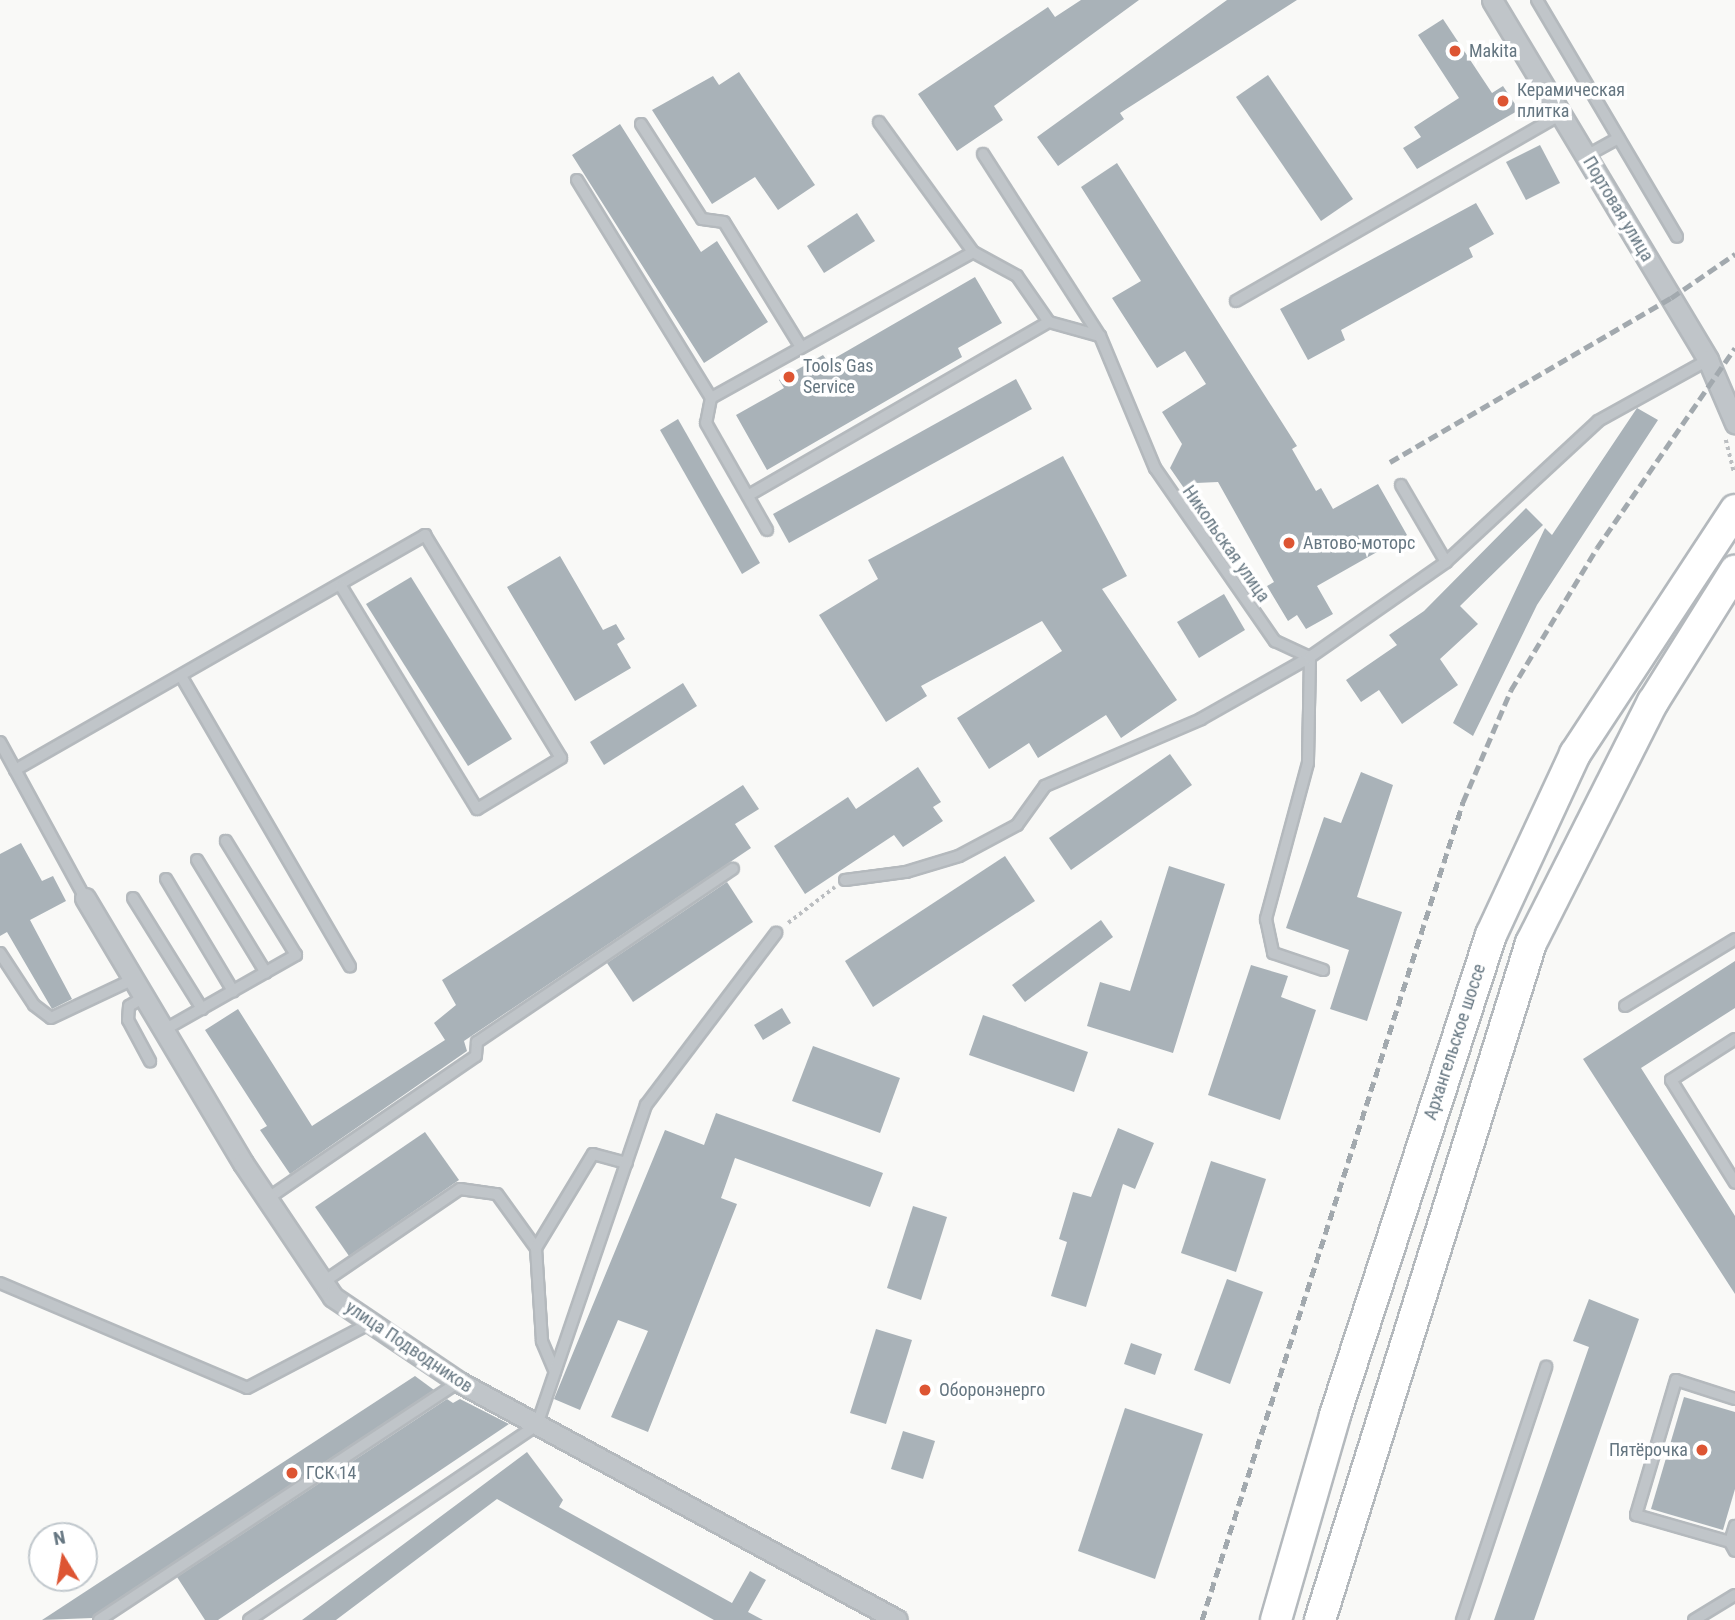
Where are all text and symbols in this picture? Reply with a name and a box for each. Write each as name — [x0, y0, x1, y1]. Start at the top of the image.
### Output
place label: Makita — [1469, 40, 1517, 62]
marker: Makita — [1447, 43, 1463, 59]
place label: Керамическая плитка — [1517, 80, 1625, 122]
marker: Керамическая плитка — [1495, 93, 1511, 109]
street label: Портовая улица — [1578, 153, 1658, 265]
place label: Tools Gas Service — [803, 356, 874, 398]
marker: Tools Gas Service — [781, 369, 797, 385]
street label: Никольская улица — [1178, 482, 1274, 606]
place label: Автово-моторс — [1303, 532, 1415, 554]
marker: Автово-моторс — [1281, 535, 1297, 551]
street label: Архангельское шоссе — [1420, 961, 1490, 1123]
street label: улица Подводников — [341, 1296, 477, 1398]
place label: Оборонэнерго — [939, 1379, 1045, 1401]
marker: Оборонэнерго — [917, 1382, 933, 1398]
place label: Пятёрочка — [1609, 1439, 1688, 1461]
marker: Пятёрочка — [1694, 1442, 1710, 1458]
place label: ГСК 14 — [306, 1462, 356, 1484]
marker: ГСК 14 — [284, 1465, 300, 1481]
north arrow — [28, 1522, 98, 1592]
text: N — [51, 1525, 67, 1550]

